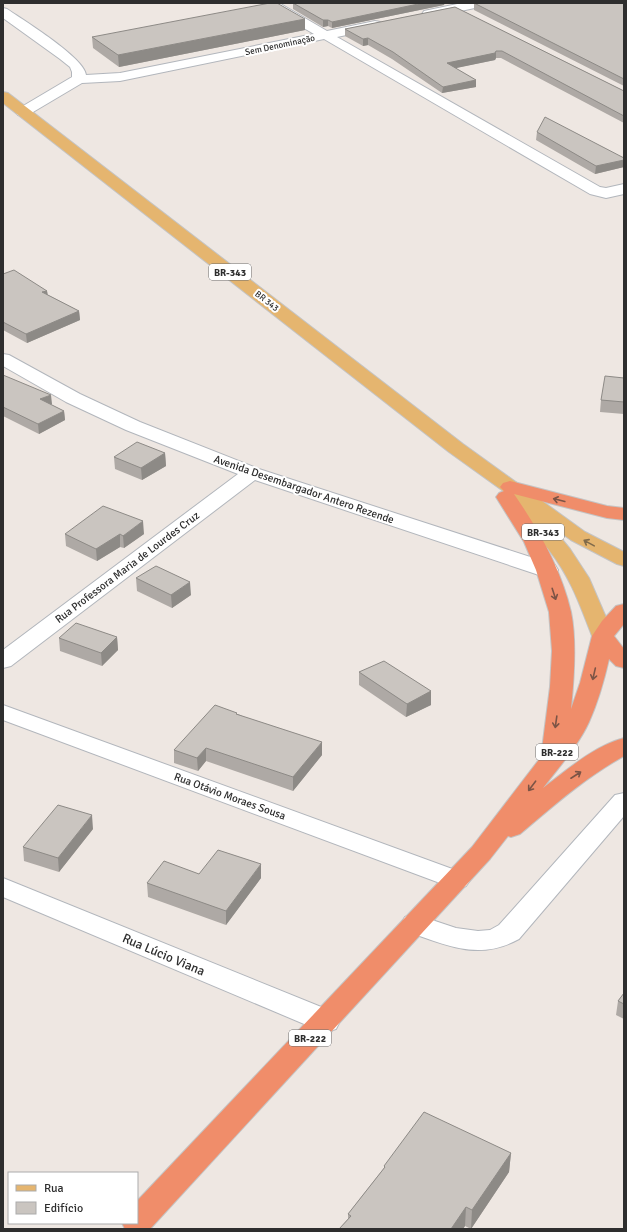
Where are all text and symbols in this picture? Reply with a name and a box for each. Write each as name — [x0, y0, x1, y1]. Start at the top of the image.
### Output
street label: Sem Denominação — [244, 33, 316, 58]
road number: BR-343 — [209, 264, 251, 280]
street label: BR 343 — [253, 289, 281, 314]
street label: Avenida Desembargador Antero Rezende — [212, 452, 396, 526]
one-way arrow — [552, 496, 565, 503]
street label: Rua Professora Maria de Lourdes Cruz — [53, 509, 202, 626]
road number: BR-343 — [522, 524, 564, 540]
one-way arrow — [583, 538, 595, 546]
one-way arrow — [551, 587, 558, 600]
one-way arrow — [590, 667, 598, 680]
one-way arrow — [552, 715, 560, 728]
road number: BR-222 — [536, 744, 578, 760]
street label: Rua Otávio Moraes Sousa — [172, 770, 288, 823]
one-way arrow — [570, 771, 581, 779]
one-way arrow — [527, 780, 536, 791]
street label: Rua Lúcio Viana — [120, 930, 207, 980]
road number: BR-222 — [289, 1030, 331, 1046]
legend — [8, 1172, 138, 1224]
text: Rua — [44, 1181, 64, 1196]
text: Edifício — [44, 1201, 83, 1216]

